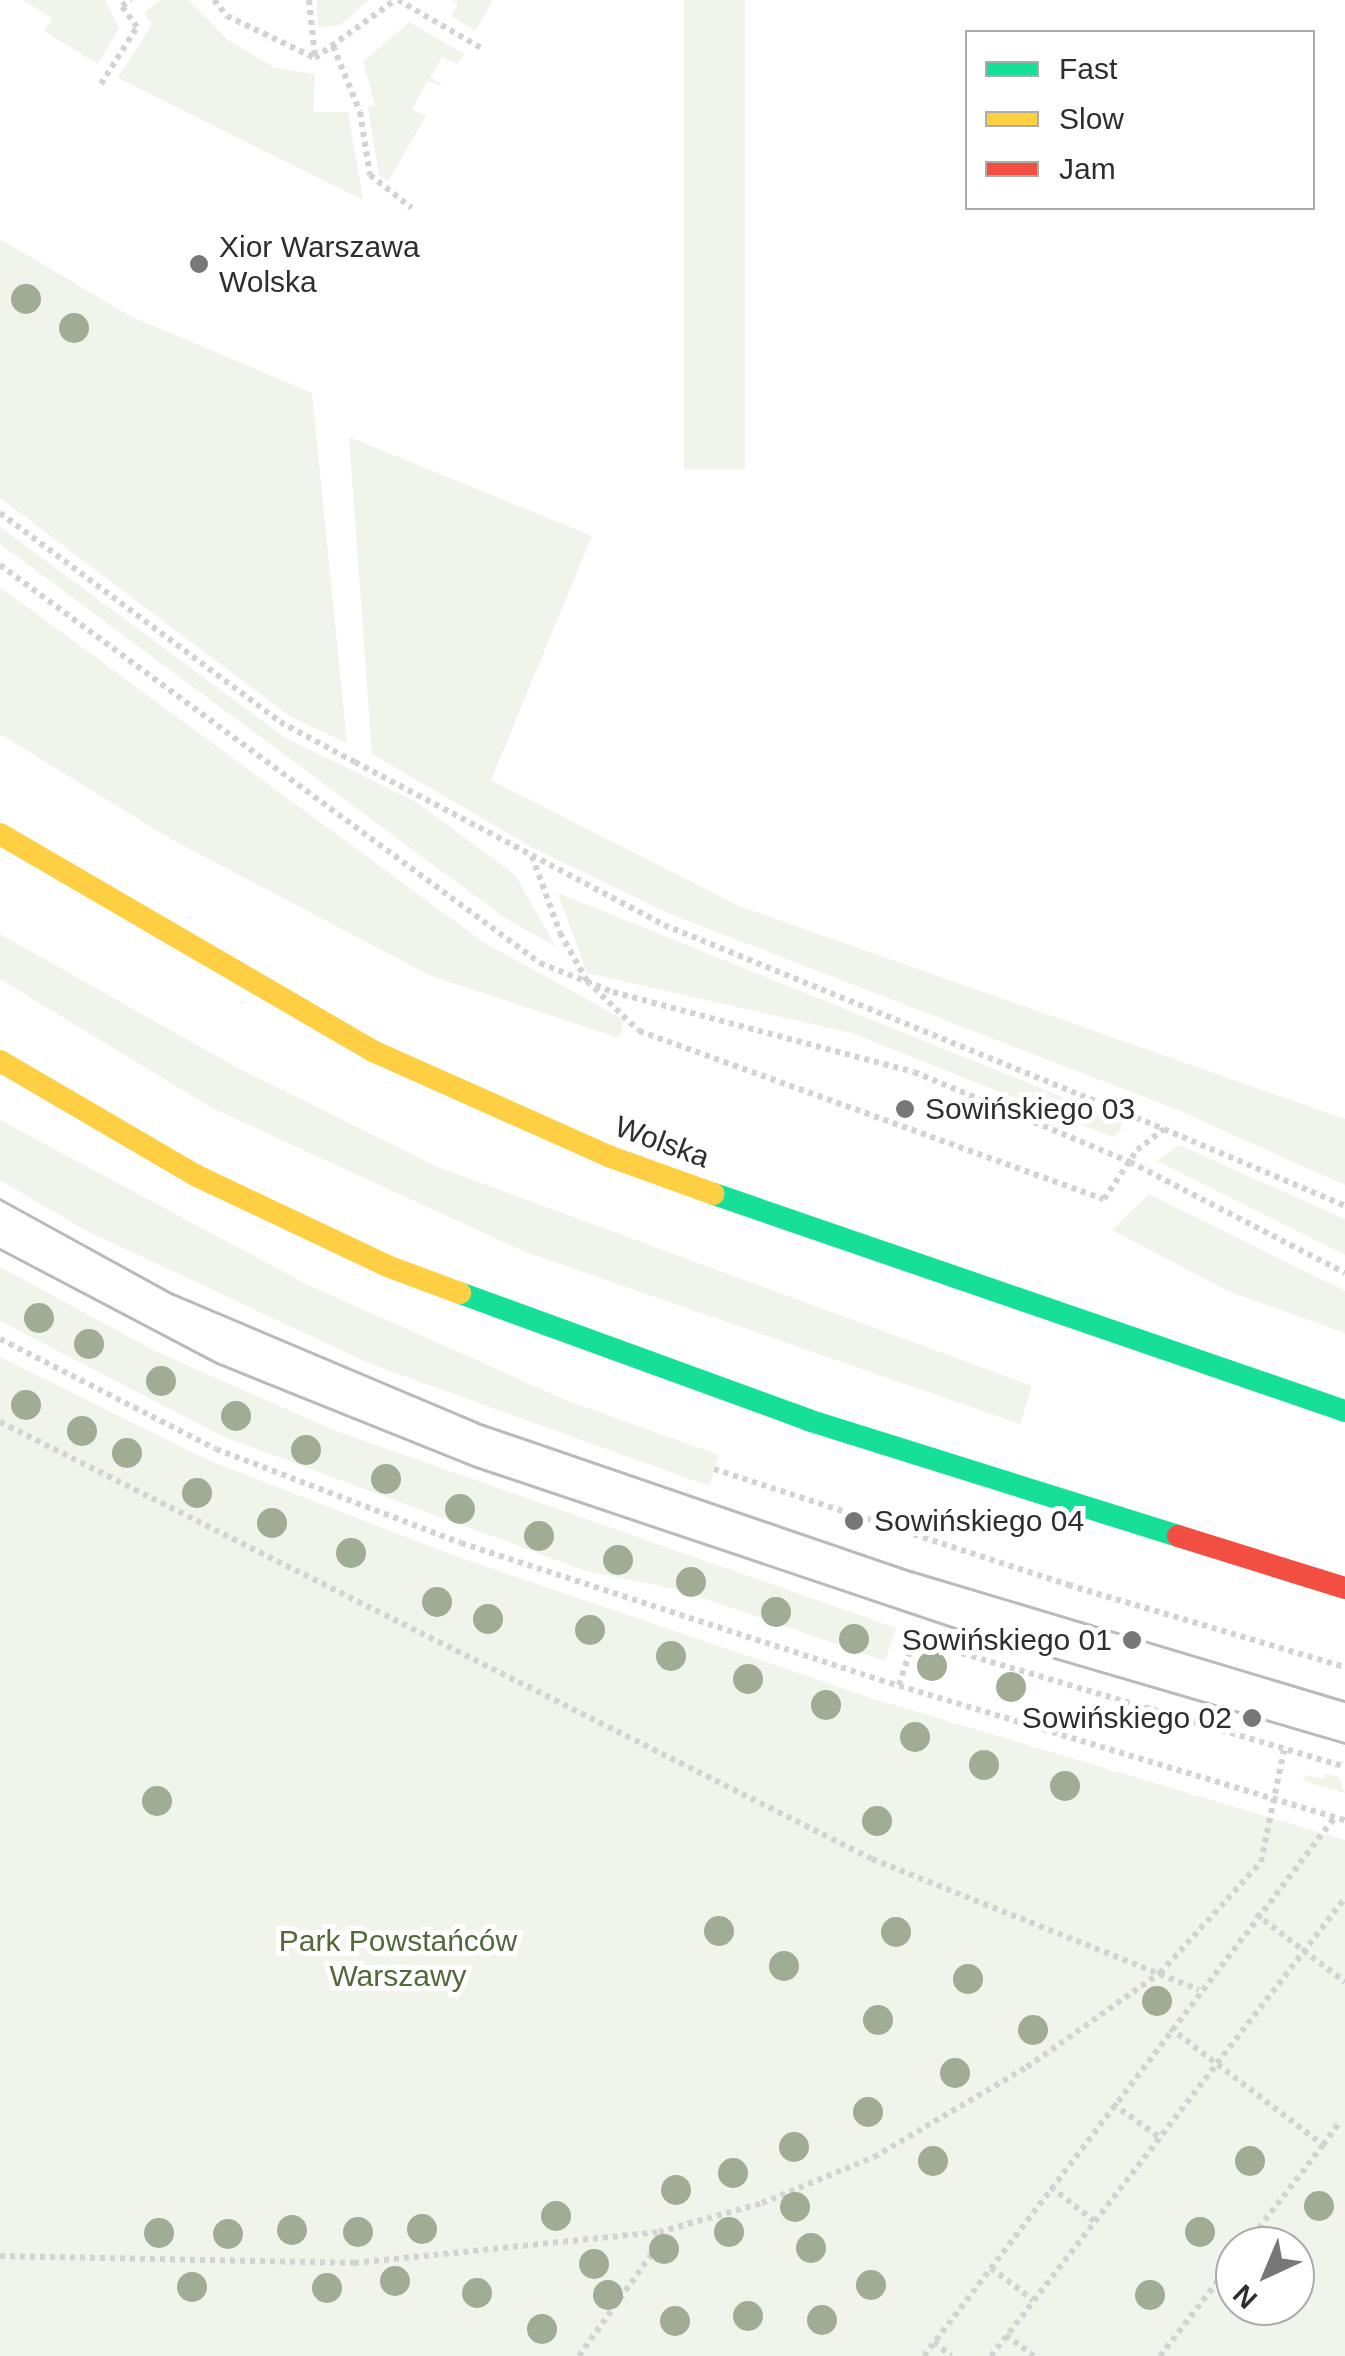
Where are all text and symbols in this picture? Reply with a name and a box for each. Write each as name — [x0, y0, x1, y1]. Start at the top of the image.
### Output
legend — [965, 30, 1315, 210]
text: Fast — [1059, 52, 1117, 85]
text: Slow — [1059, 102, 1124, 135]
text: Jam — [1059, 152, 1116, 185]
place label: Xior Warszawa Wolska — [219, 229, 420, 300]
marker: Xior Warszawa Wolska — [188, 253, 210, 275]
place label: Sowińskiego 03 — [925, 1091, 1135, 1127]
marker: Sowińskiego 03 — [894, 1098, 916, 1120]
street label: Wolska — [610, 1108, 714, 1176]
place label: Sowińskiego 04 — [874, 1503, 1084, 1539]
marker: Sowińskiego 04 — [843, 1510, 865, 1532]
place label: Sowińskiego 01 — [902, 1622, 1112, 1658]
marker: Sowińskiego 01 — [1121, 1629, 1143, 1651]
place label: Sowińskiego 02 — [1022, 1700, 1232, 1736]
marker: Sowińskiego 02 — [1241, 1707, 1263, 1729]
park label: Park Powstańców Warszawy — [279, 1923, 517, 1994]
north arrow — [1215, 2226, 1315, 2326]
text: N — [1227, 2278, 1263, 2315]

